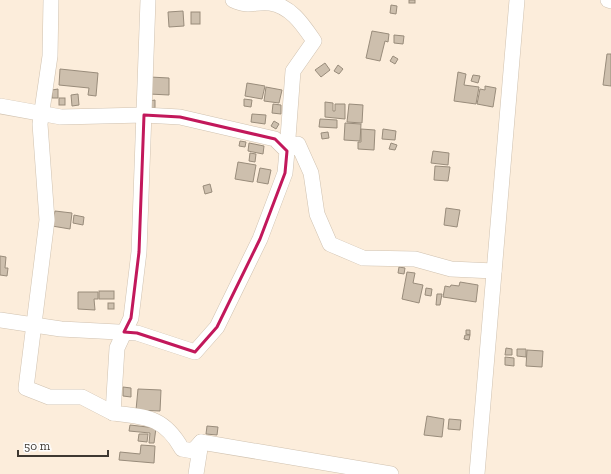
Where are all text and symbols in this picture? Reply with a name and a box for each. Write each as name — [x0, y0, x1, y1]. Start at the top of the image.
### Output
scale bar — [18, 432, 108, 458]
text: 50 m — [24, 439, 51, 453]

